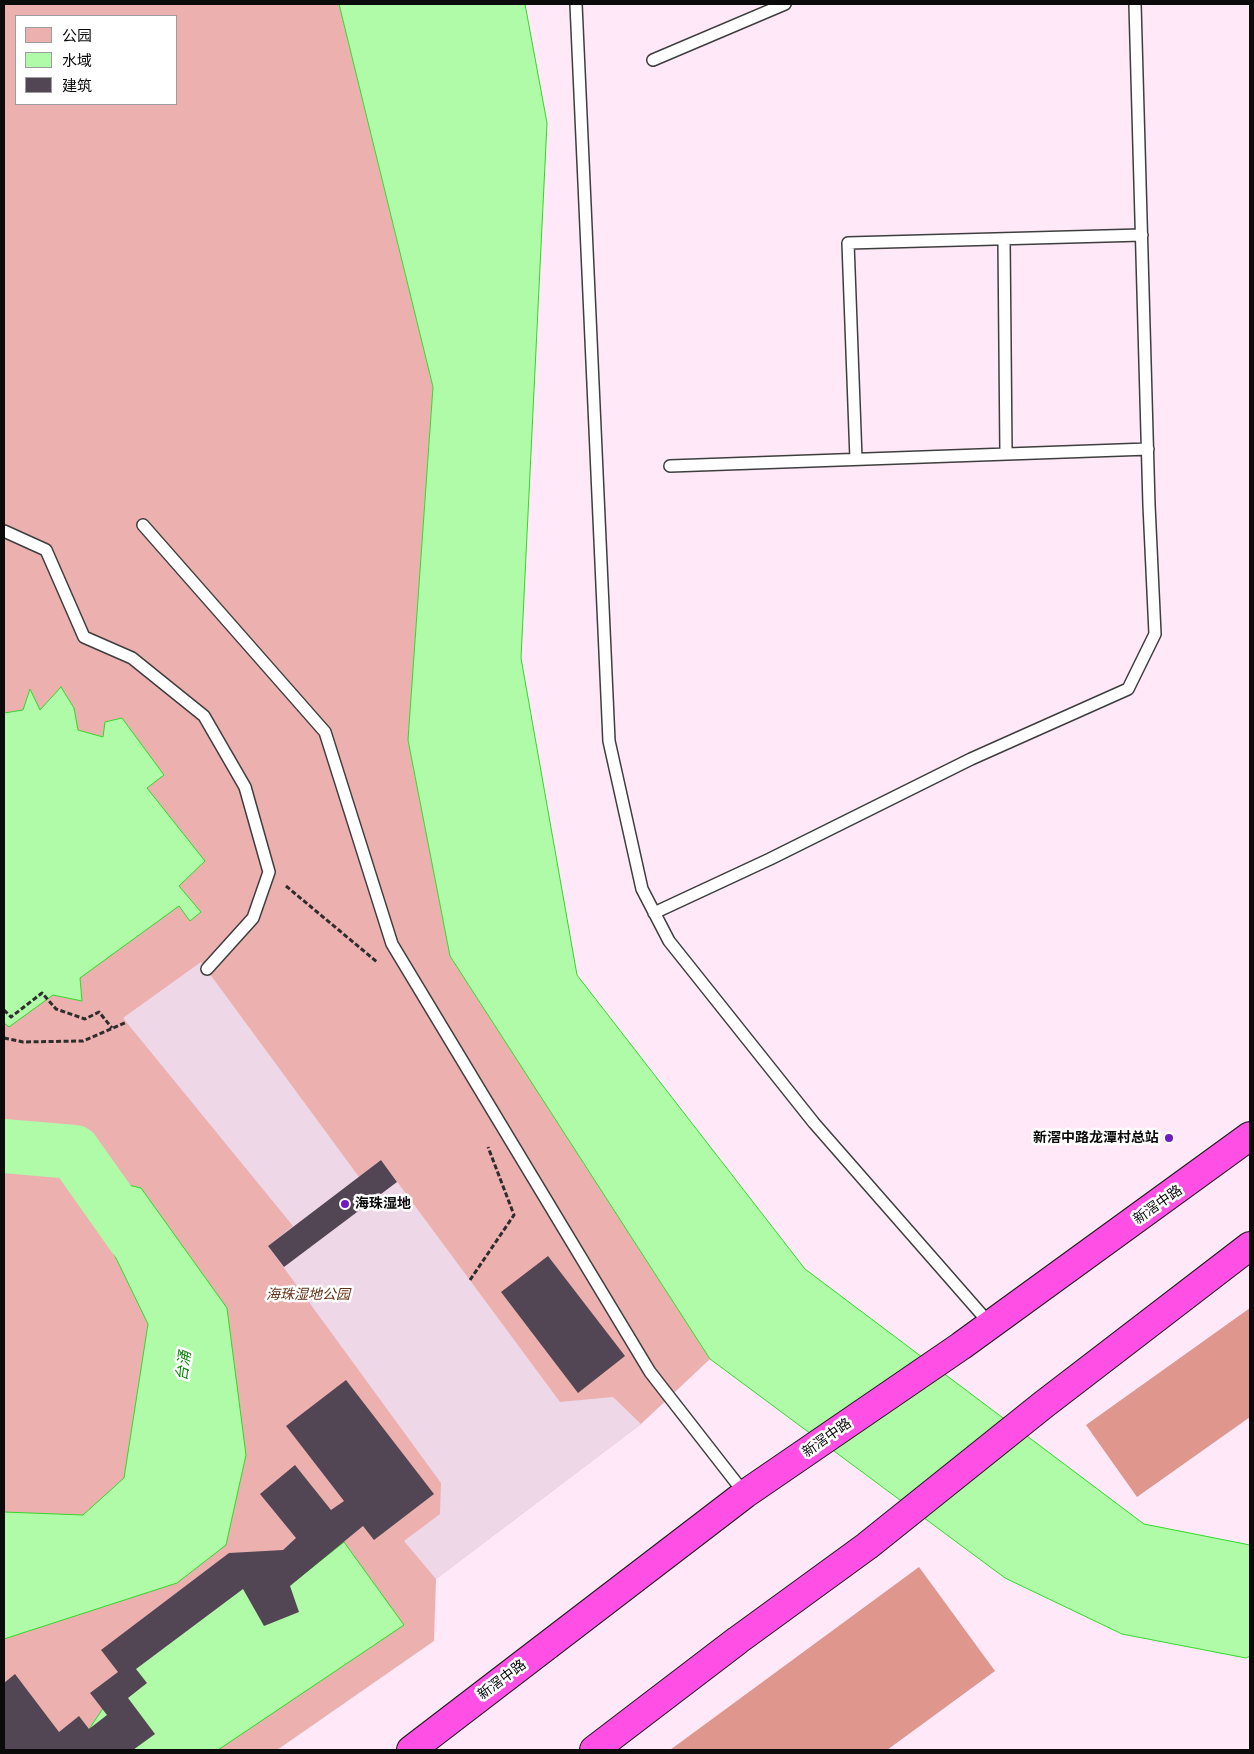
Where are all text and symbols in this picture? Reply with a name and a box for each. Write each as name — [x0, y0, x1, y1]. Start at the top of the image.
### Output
legend — [15, 15, 178, 105]
text: 公园 — [62, 27, 92, 45]
text: 水域 — [62, 52, 92, 70]
text: 建筑 — [62, 77, 92, 95]
place label: 新滘中路龙潭村总站 — [1033, 1130, 1159, 1146]
marker: 新滘中路龙潭村总站 — [1163, 1132, 1175, 1144]
street label: 新滘中路 — [1130, 1182, 1186, 1228]
place label: 海珠湿地 — [355, 1196, 411, 1212]
marker: 海珠湿地 — [339, 1198, 351, 1210]
park label: 海珠湿地公园 — [266, 1287, 350, 1303]
water label: 台涌 — [173, 1350, 195, 1382]
street label: 新滘中路 — [799, 1415, 855, 1461]
street label: 新滘中路 — [475, 1656, 529, 1704]

